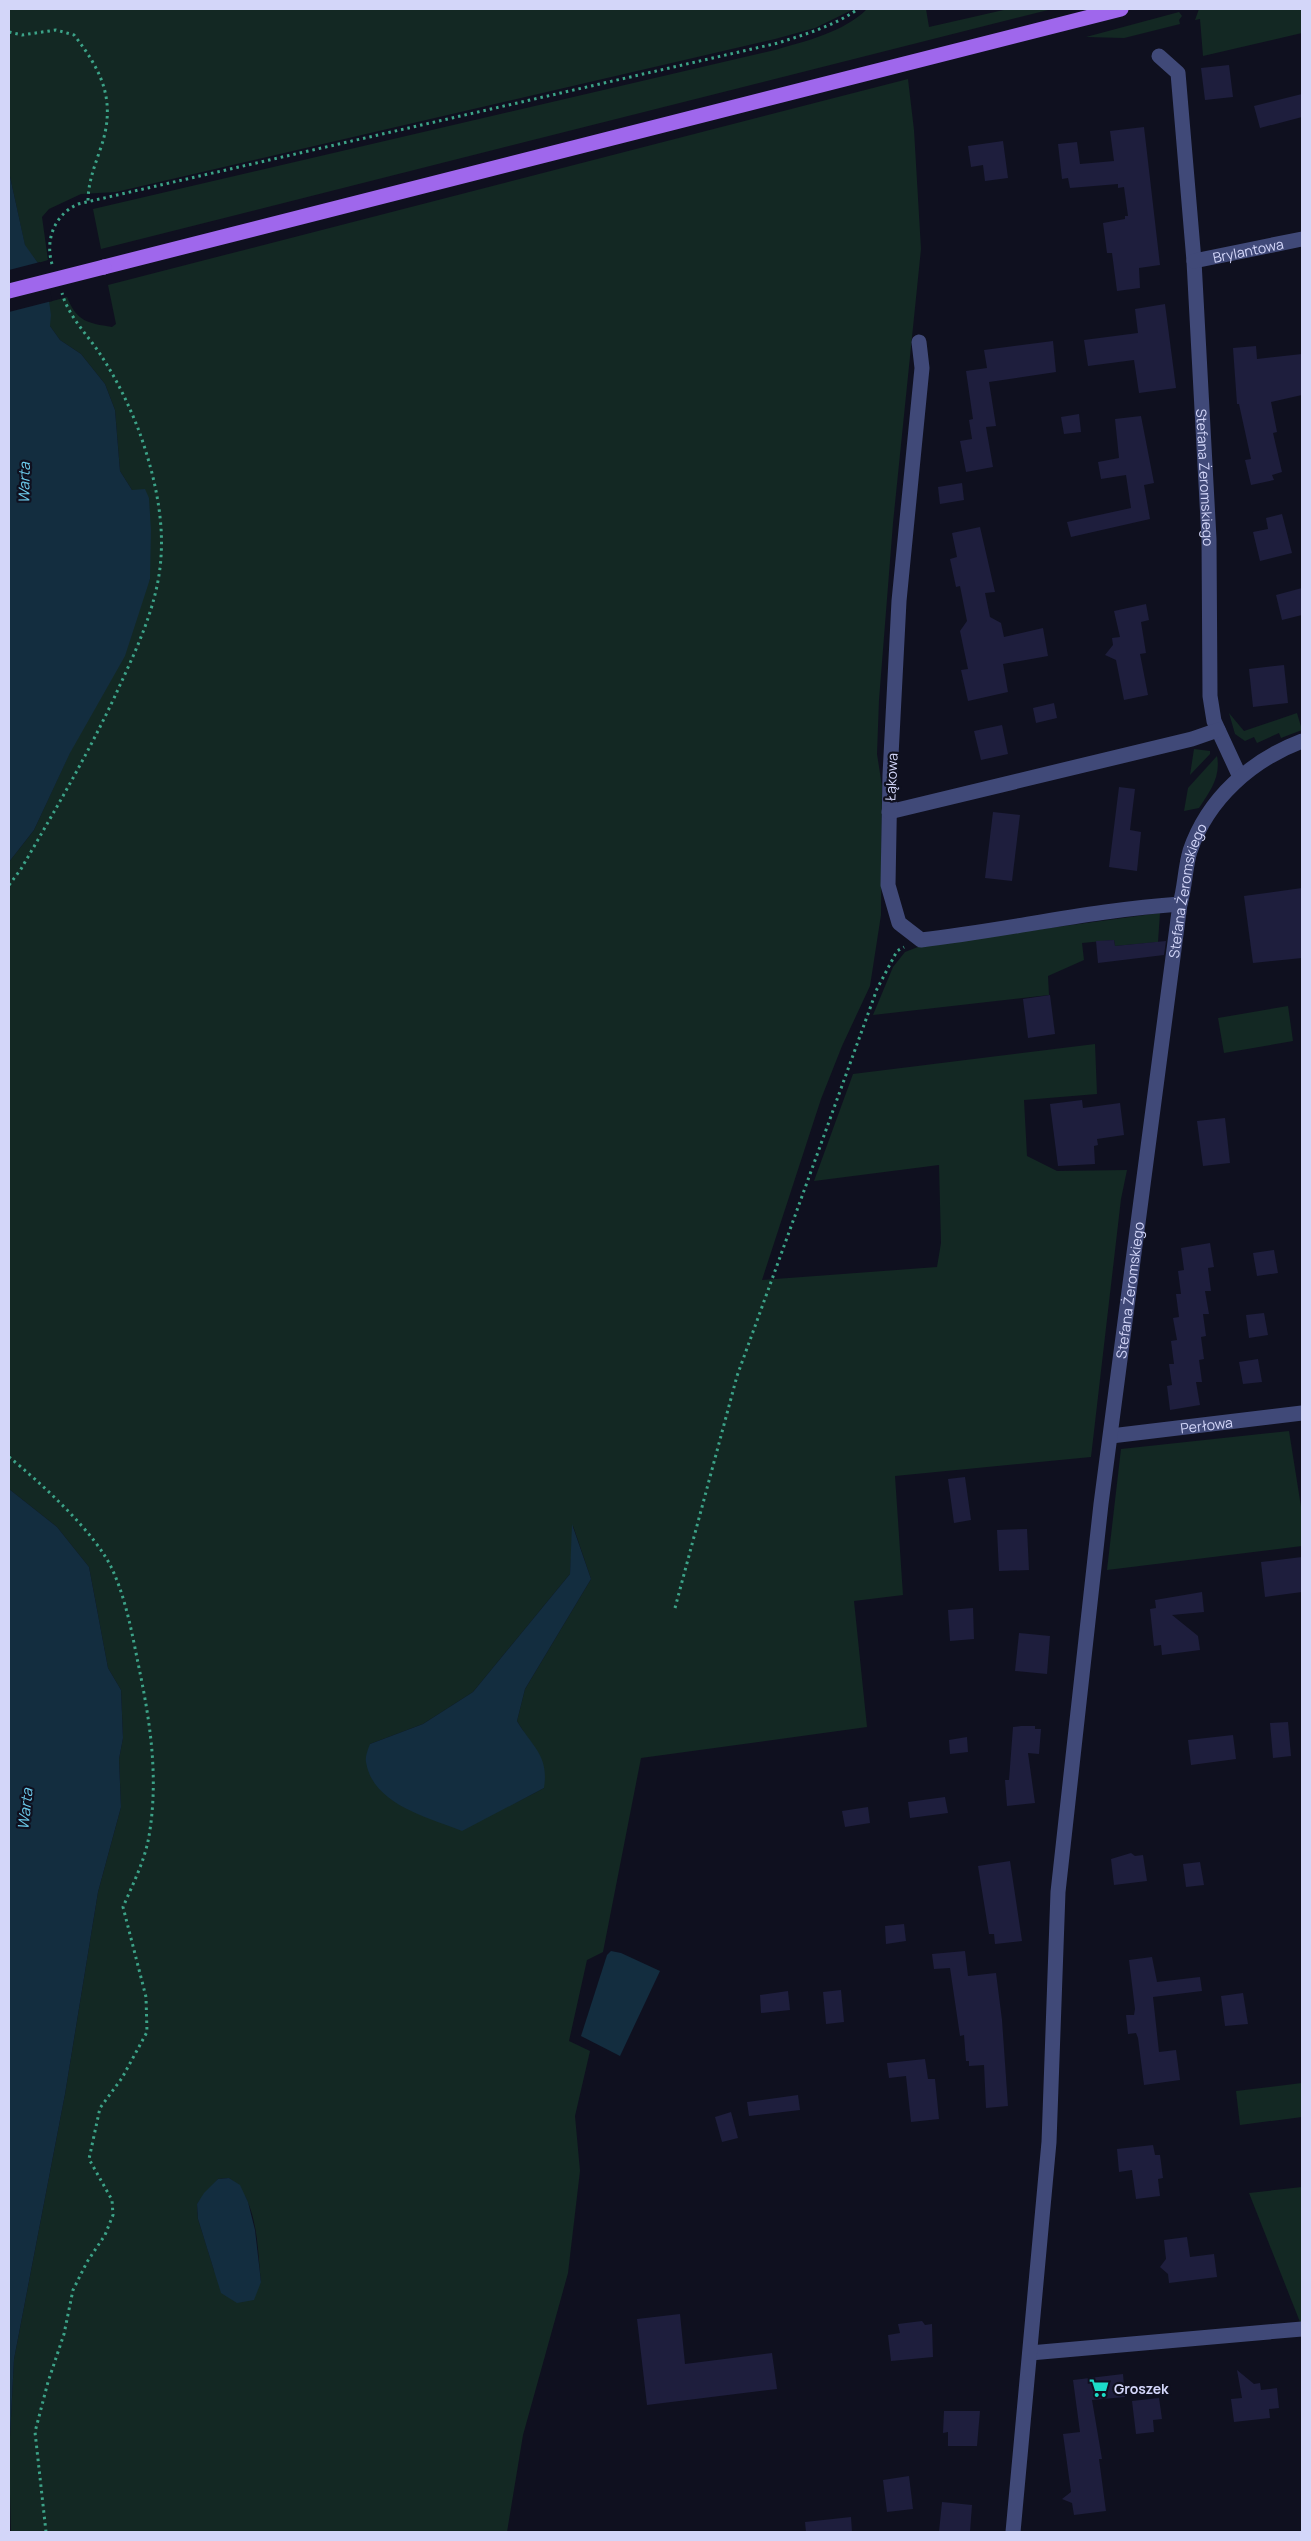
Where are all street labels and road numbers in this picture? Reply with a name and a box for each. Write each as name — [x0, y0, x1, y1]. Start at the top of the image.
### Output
street label: Brylantowa — [1211, 234, 1285, 266]
street label: Stefana Żeromskiego — [1192, 408, 1219, 546]
street label: Łąkowa — [880, 753, 902, 801]
street label: Stefana Żeromskiego — [1163, 820, 1210, 959]
street label: Stefana Żeromskiego — [1111, 1220, 1148, 1360]
street label: Perłowa — [1179, 1412, 1234, 1437]

